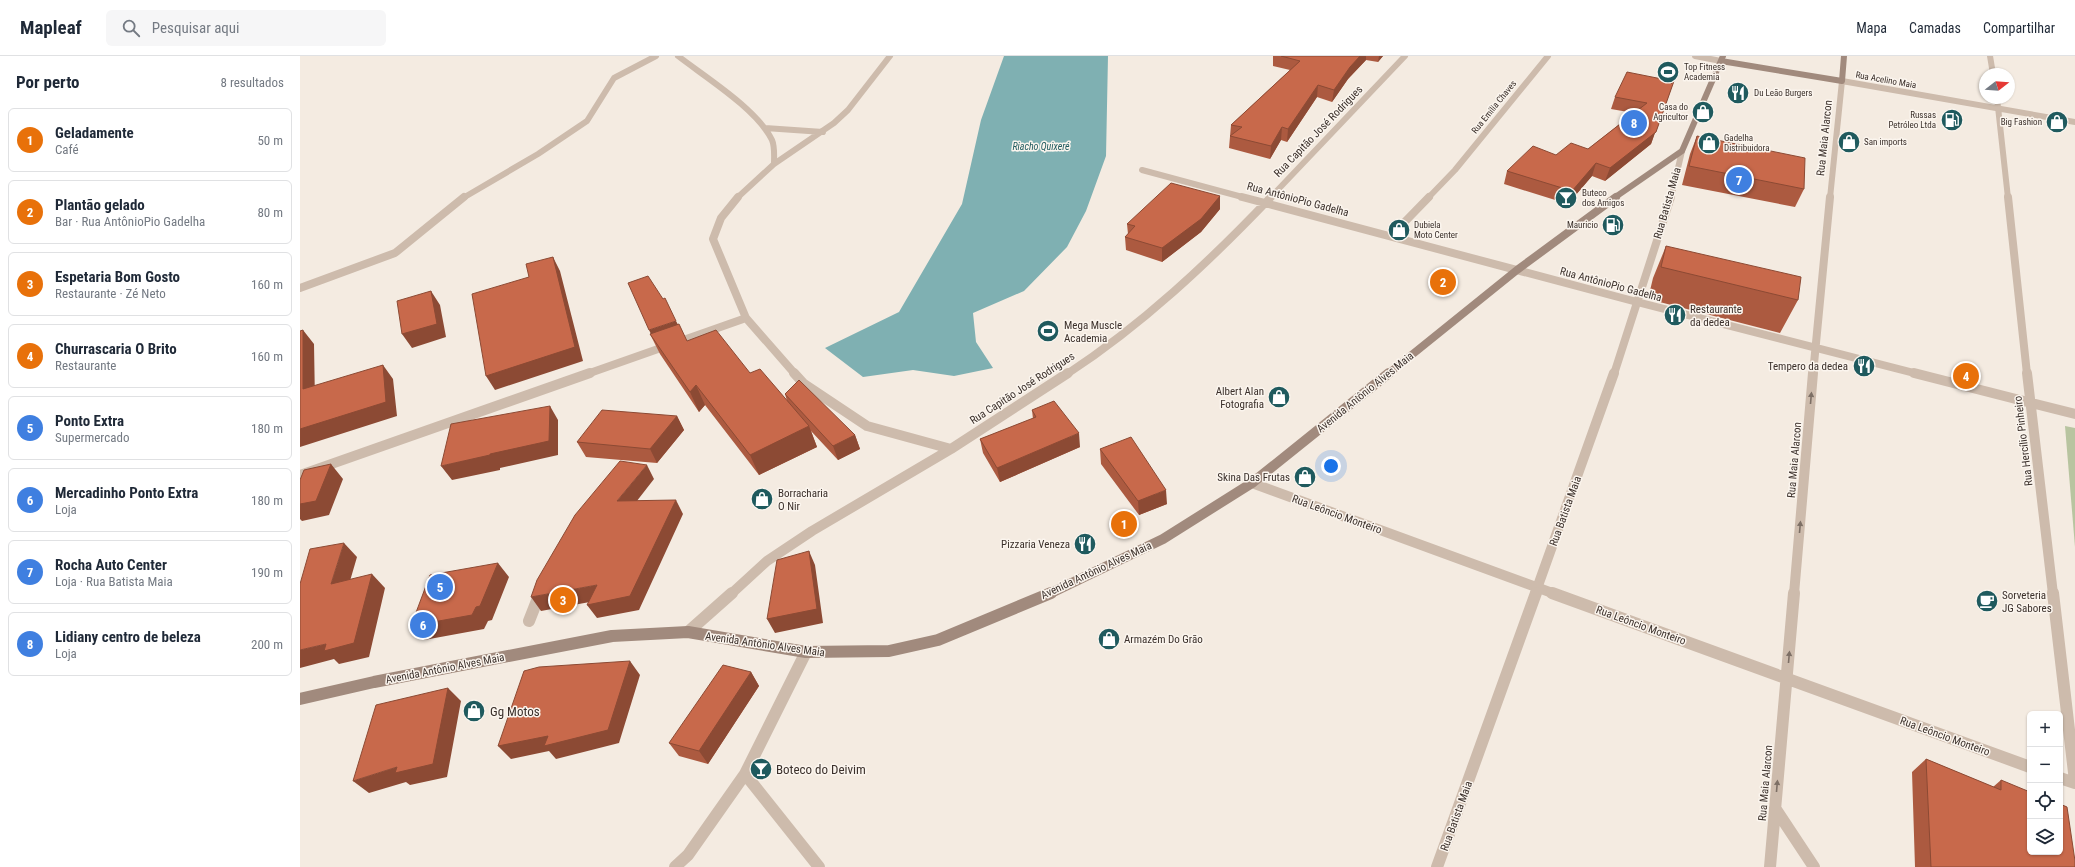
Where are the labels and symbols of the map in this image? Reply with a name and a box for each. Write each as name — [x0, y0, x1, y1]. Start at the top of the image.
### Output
sports icon: Top Fitness Academia — [1655, 59, 1681, 85]
place label: Top Fitness Academia — [1684, 62, 1725, 82]
north arrow — [1979, 68, 2015, 104]
street label: Rua Acelino Maia — [1855, 70, 1917, 90]
street label: Rua Emília Chaves — [1470, 79, 1518, 135]
restaurant icon: Du Leão Burgers — [1725, 80, 1751, 106]
street label: Rua Capitão José Rodrigues — [1271, 83, 1365, 180]
place label: Du Leão Burgers — [1754, 88, 1812, 98]
shop icon: Casa do Agricultor — [1690, 99, 1716, 125]
street label: Rua Maia Alarcon — [1814, 99, 1835, 177]
place label: Casa do Agricultor — [1653, 102, 1688, 122]
fuel station icon: Russas Petróleo Ltda — [1939, 107, 1965, 133]
pin: 8 — [1621, 108, 1647, 138]
shop icon: Big Fashion — [2044, 109, 2070, 135]
place label: Russas Petróleo Ltda — [1888, 110, 1936, 130]
place label: Big Fashion — [2001, 117, 2042, 127]
shop icon: San imports — [1836, 129, 1862, 155]
shop icon: Gadelha Distribuidora — [1696, 130, 1722, 156]
place label: Gadelha Distribuidora — [1724, 133, 1770, 153]
place label: San imports — [1864, 137, 1907, 147]
water label: Riacho Quixeré — [1012, 141, 1070, 152]
pin: 7 — [1726, 165, 1752, 195]
street label: Rua Batista Maia — [1651, 166, 1684, 240]
street label: Rua AntônioPio Gadelha — [1246, 180, 1350, 219]
bar icon: Buteco dos Amigos — [1553, 185, 1579, 211]
place label: Buteco dos Amigos — [1582, 188, 1624, 208]
fuel station icon: Mauricio — [1600, 212, 1626, 238]
shop icon: Dubiela Moto Center — [1386, 217, 1412, 243]
place label: Dubiela Moto Center — [1414, 220, 1458, 240]
place label: Mauricio — [1567, 220, 1598, 230]
street label: Rua AntônioPio Gadelha — [1559, 265, 1663, 304]
pin: 2 — [1430, 267, 1456, 297]
restaurant icon: Restaurante da dedea — [1662, 302, 1688, 328]
place label: Restaurante da dedea — [1690, 303, 1742, 329]
sports icon: Mega Muscle Academia — [1035, 318, 1061, 344]
place label: Mega Muscle Academia — [1064, 319, 1122, 345]
street label: Avenida Antônio Alves Maia — [1314, 349, 1416, 435]
street label: Rua Capitão José Rodrigues — [968, 350, 1077, 427]
restaurant icon: Tempero da dedea — [1851, 353, 1877, 379]
place label: Tempero da dedea — [1768, 360, 1848, 373]
pin: 4 — [1953, 361, 1979, 391]
shop icon: Albert Alan Fotografia — [1266, 384, 1292, 410]
place label: Albert Alan Fotografia — [1216, 385, 1264, 411]
one-way arrow — [1808, 392, 1814, 404]
street label: Rua Hercílio Pinheiro — [2011, 395, 2035, 487]
street label: Rua Maia Alarcon — [1785, 422, 1804, 499]
your location — [1321, 456, 1341, 476]
shop icon: Skina Das Frutas — [1292, 464, 1318, 490]
place label: Skina Das Frutas — [1217, 471, 1290, 484]
street label: Rua Batista Maia — [1547, 474, 1584, 548]
shop icon: Borracharia O Nir — [749, 486, 775, 512]
place label: Borracharia O Nir — [778, 487, 828, 513]
street label: Rua Leôncio Monteiro — [1290, 492, 1384, 537]
pin: 1 — [1111, 509, 1137, 539]
one-way arrow — [1797, 521, 1803, 533]
restaurant icon: Pizzaria Veneza — [1072, 531, 1098, 557]
place label: Pizzaria Veneza — [1001, 538, 1070, 551]
street label: Avenida Antônio Alves Maia — [1039, 539, 1154, 602]
pin: 5 — [427, 572, 453, 602]
pin: 3 — [550, 585, 576, 615]
cafe icon: Sorveteria JG Sabores — [1974, 588, 2000, 614]
place label: Sorveteria JG Sabores — [2002, 589, 2052, 615]
street label: Rua Leôncio Monteiro — [1594, 603, 1688, 648]
pin: 6 — [410, 610, 436, 640]
shop icon: Armazém Do Grão — [1096, 626, 1122, 652]
street label: Avenida Antônio Alves Maia — [704, 630, 826, 659]
place label: Armazém Do Grão — [1124, 633, 1203, 646]
street label: Avenida Antônio Alves Maia — [385, 651, 506, 686]
one-way arrow — [1786, 651, 1792, 663]
shop icon: Gg Motos — [461, 698, 487, 724]
place label: Gg Motos — [490, 704, 540, 719]
street label: Rua Leôncio Monteiro — [1898, 714, 1992, 759]
street label: Rua Maia Alarcon — [1756, 745, 1775, 822]
bar icon: Boteco do Deivim — [748, 756, 774, 782]
place label: Boteco do Deivim — [776, 762, 866, 777]
street label: Rua Batista Maia — [1438, 779, 1475, 853]
one-way arrow — [1774, 780, 1780, 792]

